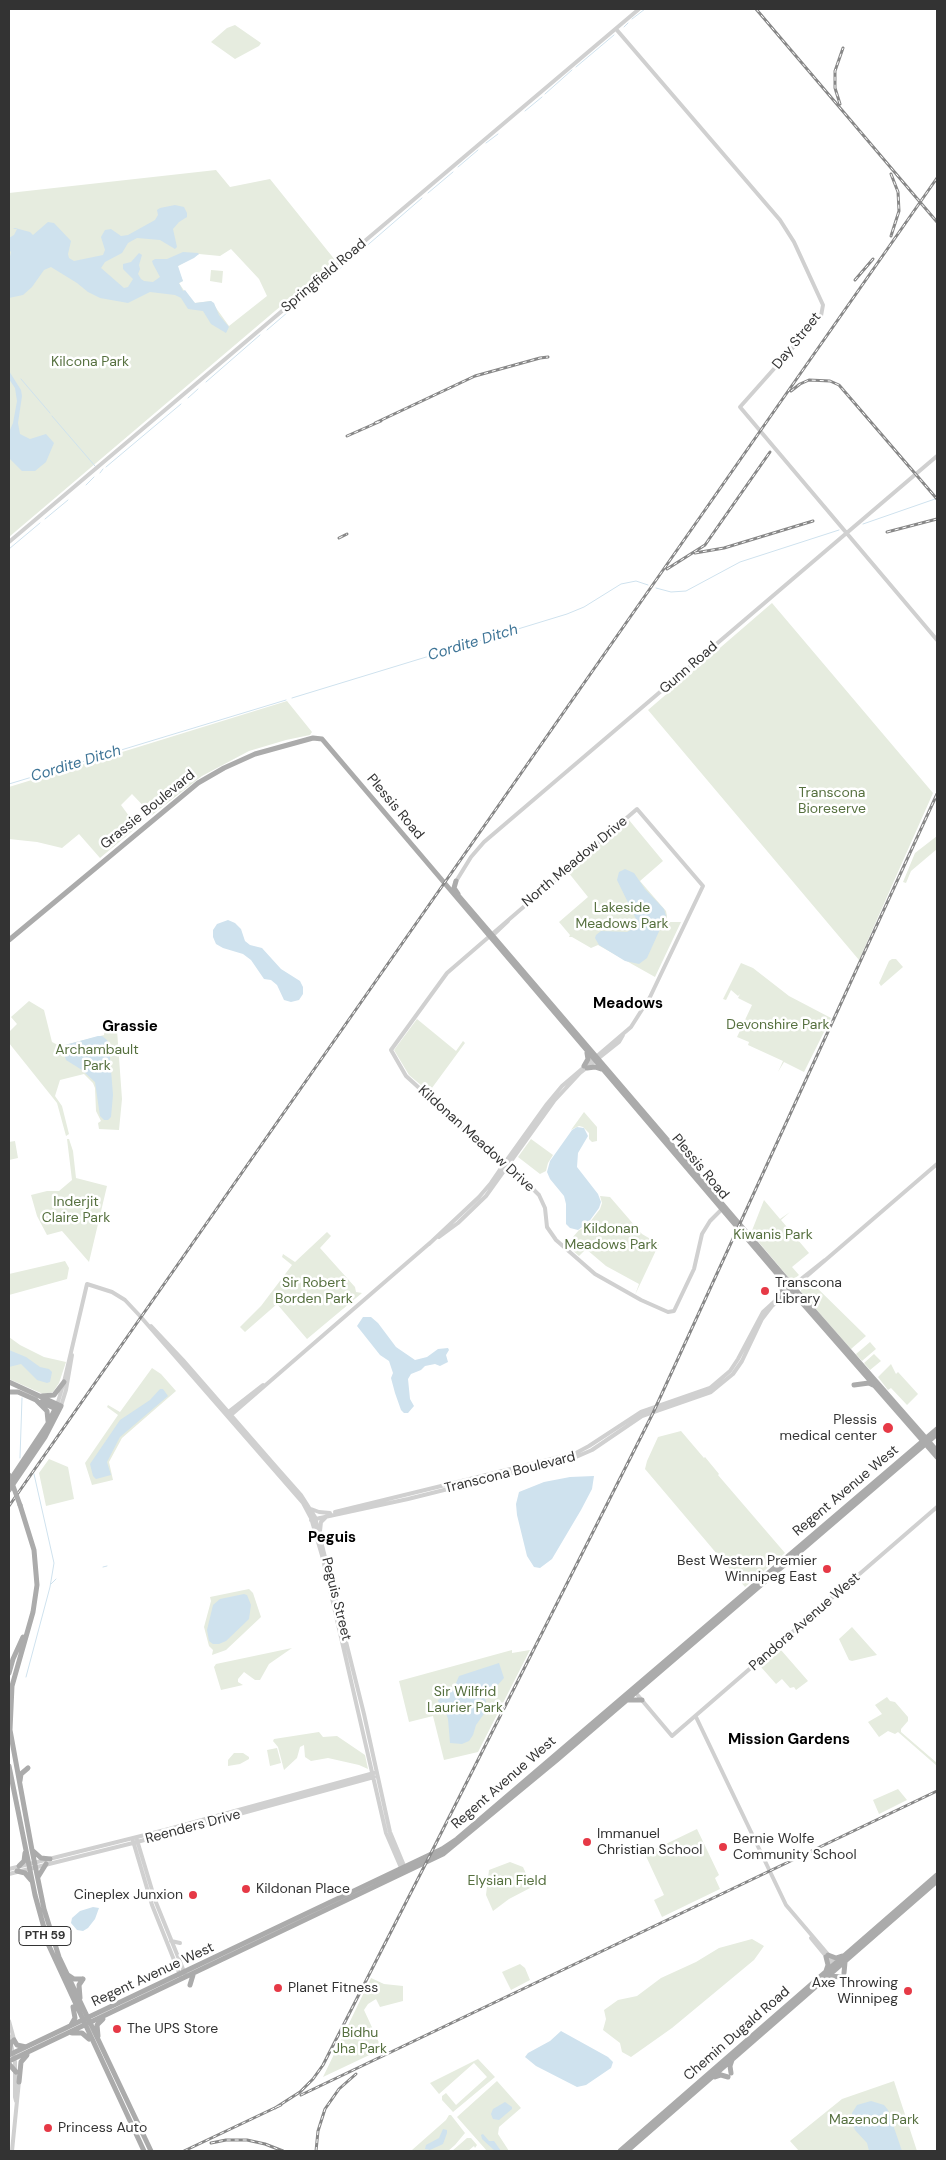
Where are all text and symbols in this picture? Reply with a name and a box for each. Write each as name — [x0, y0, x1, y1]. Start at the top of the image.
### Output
street label: Springfield Road — [278, 236, 370, 316]
street label: Day Street — [769, 309, 825, 373]
park label: Kilcona Park — [51, 354, 129, 370]
water label: Cordite Ditch — [426, 621, 520, 665]
street label: Gunn Road — [657, 638, 721, 698]
water label: Cordite Ditch — [29, 742, 123, 786]
street label: Grassie Boulevard — [97, 767, 199, 853]
street label: Plessis Road — [363, 771, 427, 843]
park label: Transcona Bioreserve — [798, 785, 866, 818]
street label: North Meadow Drive — [519, 813, 631, 911]
park label: Lakeside Meadows Park — [575, 900, 669, 932]
district label: Meadows — [593, 995, 663, 1013]
park label: Devonshire Park — [726, 1017, 830, 1033]
district label: Grassie — [102, 1018, 158, 1036]
park label: Archambault Park — [55, 1042, 139, 1074]
street label: Kildonan Meadow Drive — [414, 1082, 538, 1196]
street label: Plessis Road — [668, 1131, 732, 1203]
park label: Inderjit Claire Park — [42, 1194, 110, 1226]
park label: Kildonan Meadows Park — [564, 1221, 658, 1254]
park label: Kiwanis Park — [733, 1227, 813, 1243]
park label: Sir Robert Borden Park — [275, 1275, 353, 1308]
place label: Transcona Library — [775, 1275, 842, 1308]
marker: Transcona Library — [759, 1285, 771, 1297]
place label: Plessis medical center — [780, 1412, 877, 1444]
marker: Plessis medical center — [881, 1421, 895, 1435]
street label: Regent Avenue West — [790, 1442, 902, 1540]
street label: Transcona Boulevard — [443, 1449, 577, 1497]
district label: Peguis — [308, 1529, 356, 1547]
place label: Best Western Premier Winnipeg East — [677, 1553, 817, 1585]
street label: Peguis Street — [318, 1556, 354, 1642]
marker: Best Western Premier Winnipeg East — [821, 1563, 833, 1575]
street label: Pandora Avenue West — [746, 1569, 864, 1675]
park label: Sir Wilfrid Laurier Park — [427, 1684, 503, 1716]
district label: Mission Gardens — [728, 1731, 850, 1749]
street label: Regent Avenue West — [448, 1733, 560, 1833]
street label: Reenders Drive — [144, 1806, 242, 1848]
place label: Immanuel Christian School — [597, 1826, 702, 1858]
place label: Bernie Wolfe Community School — [733, 1831, 857, 1864]
marker: Immanuel Christian School — [581, 1836, 593, 1848]
marker: Bernie Wolfe Community School — [717, 1841, 729, 1853]
park label: Elysian Field — [468, 1873, 546, 1889]
place label: Kildonan Place — [256, 1881, 350, 1897]
marker: Kildonan Place — [240, 1883, 252, 1895]
place label: Cineplex Junxion — [74, 1887, 183, 1903]
marker: Cineplex Junxion — [187, 1889, 199, 1901]
road number: PTH 59 — [19, 1926, 71, 1945]
street label: Regent Avenue West — [89, 1939, 217, 2011]
place label: Axe Throwing Winnipeg — [812, 1975, 898, 2008]
place label: Planet Fitness — [288, 1980, 378, 1996]
marker: Planet Fitness — [272, 1982, 284, 1994]
street label: Chemin Dugald Road — [681, 1983, 793, 2085]
marker: Axe Throwing Winnipeg — [902, 1985, 914, 1997]
place label: The UPS Store — [127, 2021, 218, 2037]
marker: The UPS Store — [111, 2023, 123, 2035]
park label: Bidhu Jha Park — [333, 2025, 387, 2058]
park label: Mazenod Park — [829, 2112, 919, 2128]
place label: Princess Auto — [58, 2120, 147, 2136]
marker: Princess Auto — [42, 2122, 54, 2134]

